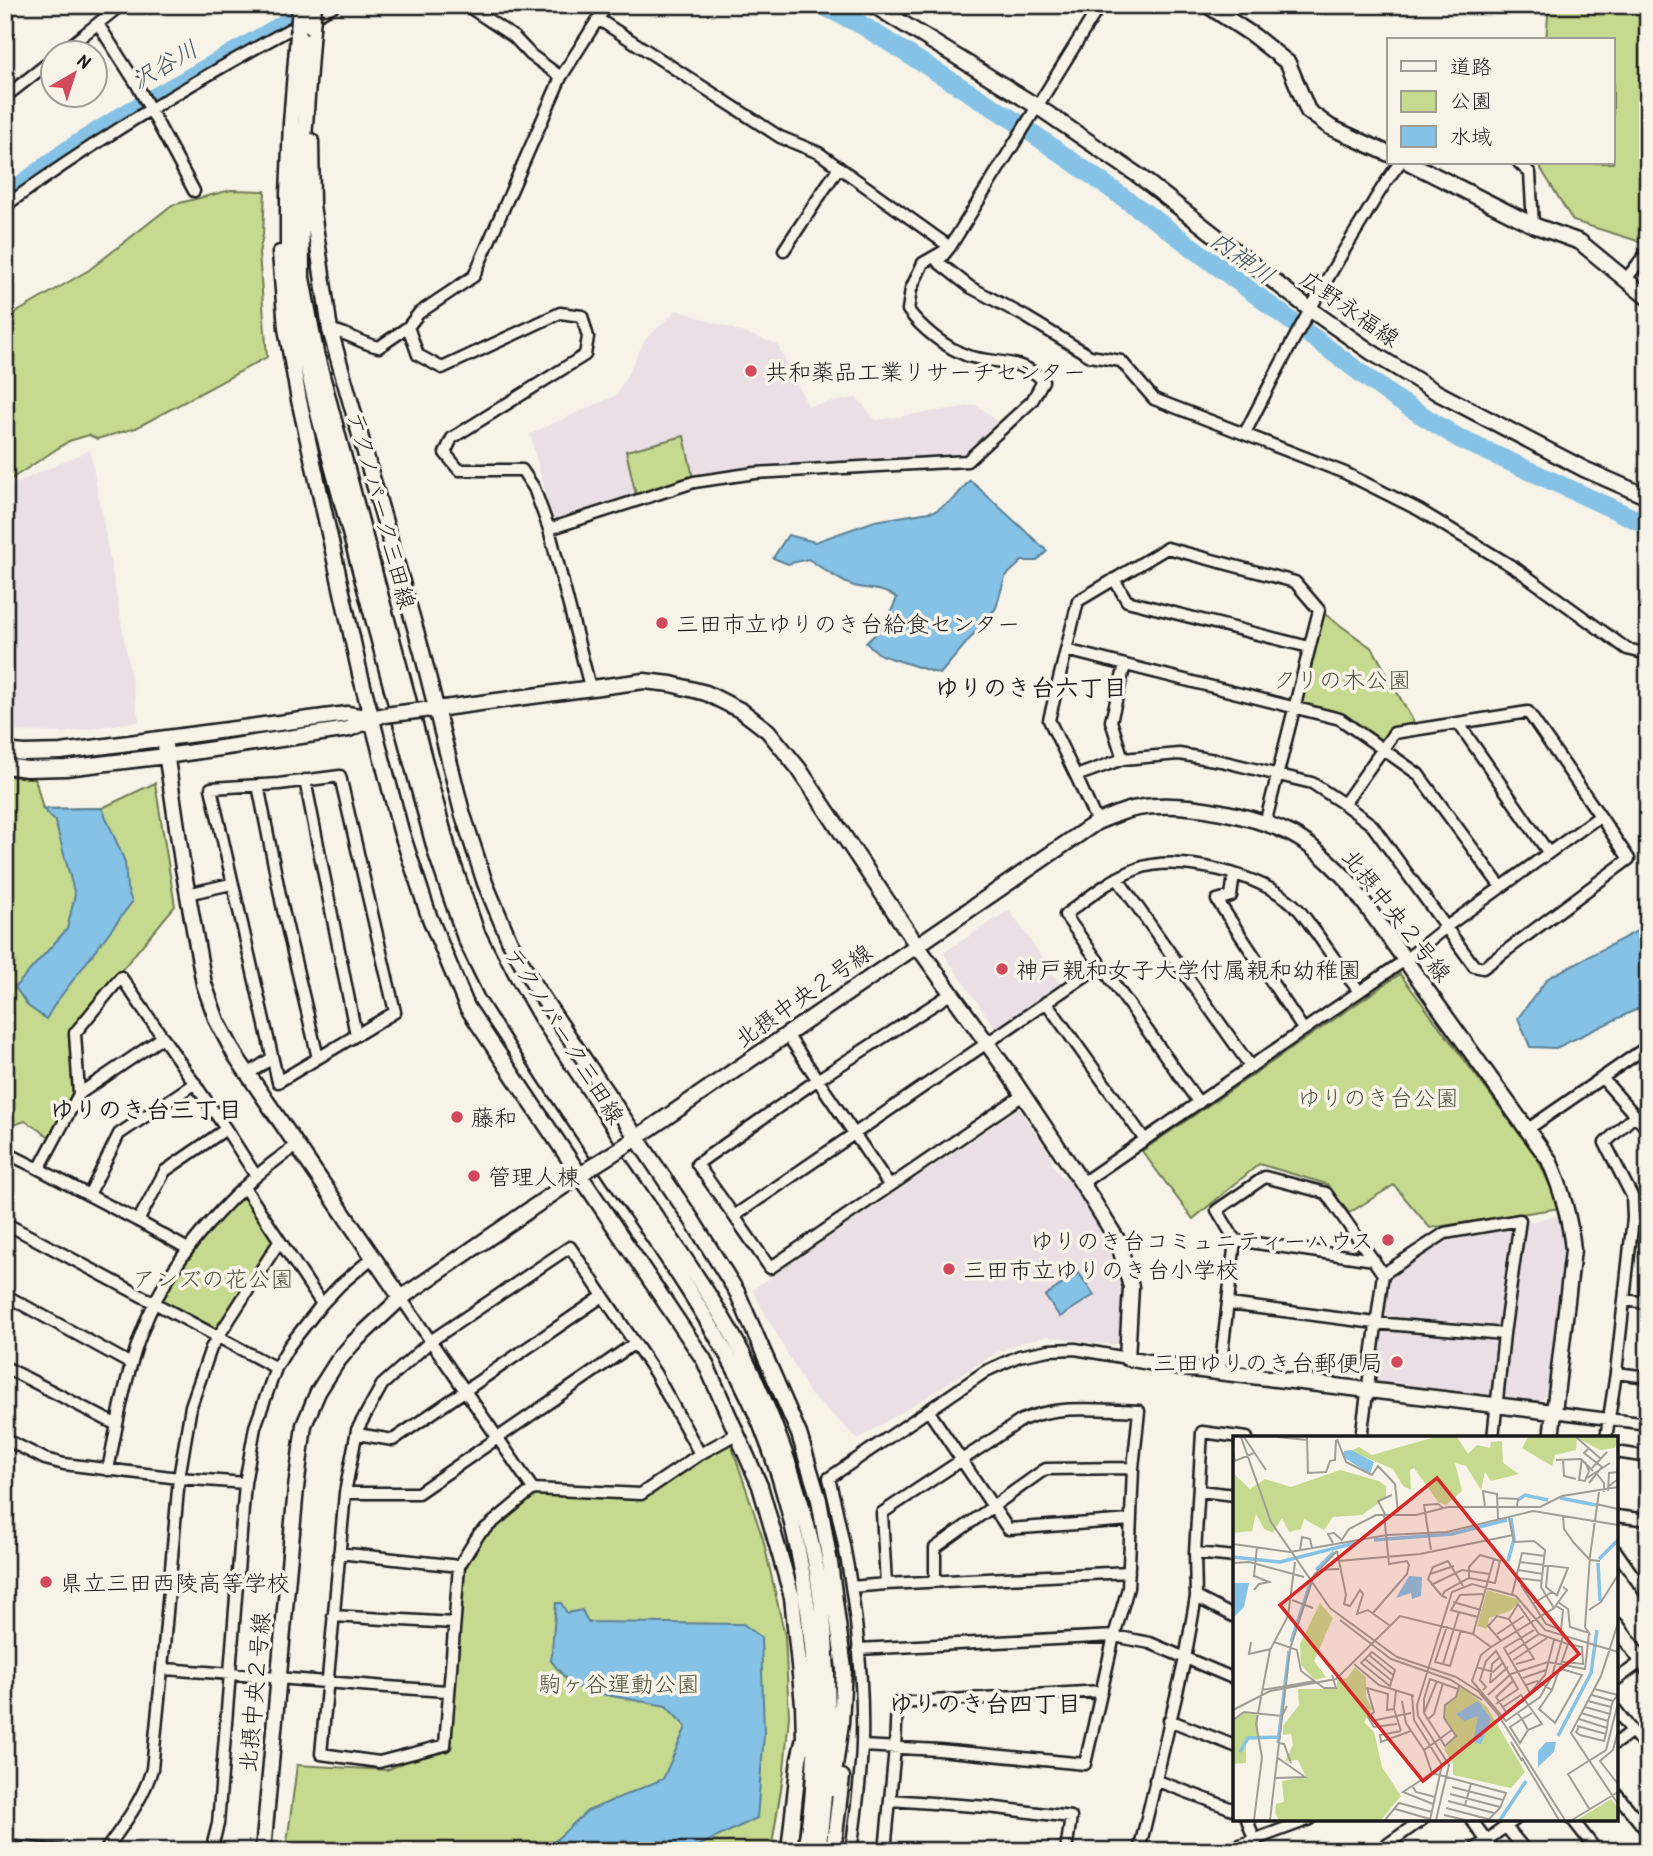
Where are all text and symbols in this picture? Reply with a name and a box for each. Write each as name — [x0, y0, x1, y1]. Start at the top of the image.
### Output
water label: 沢谷川 — [125, 32, 203, 96]
north arrow — [38, 38, 108, 108]
legend — [1387, 38, 1614, 164]
text: N — [73, 48, 97, 74]
text: 道路 — [1450, 52, 1492, 81]
text: 公園 — [1450, 86, 1492, 115]
text: 水域 — [1450, 122, 1492, 151]
water label: 内神川 — [1204, 223, 1282, 291]
street label: 広野永福線 — [1294, 262, 1406, 354]
place label: 共和薬品工業リサーチセンター — [765, 356, 1086, 387]
marker: 共和薬品工業リサーチセンター — [743, 363, 759, 379]
street label: テクノパーク三田線 — [341, 408, 423, 612]
place label: 三田市立ゆりのき台給食センター — [676, 608, 1020, 639]
marker: 三田市立ゆりのき台給食センター — [654, 615, 670, 631]
park label: クリの木公園 — [1273, 664, 1411, 695]
district label: ゆりのき台六丁目 — [935, 671, 1127, 703]
street label: 北摂中央２号線 — [1335, 842, 1459, 988]
street label: 北摂中央２号線 — [728, 936, 878, 1054]
street label: テクノパーク三田線 — [498, 940, 632, 1130]
place label: 神戸親和女子大学付属親和幼稚園 — [1016, 954, 1361, 985]
marker: 神戸親和女子大学付属親和幼稚園 — [994, 961, 1010, 977]
park label: ゆりのき台公園 — [1298, 1082, 1459, 1113]
district label: ゆりのき台三丁目 — [50, 1093, 242, 1125]
place label: 藤和 — [471, 1102, 517, 1133]
marker: 藤和 — [449, 1109, 465, 1125]
place label: 管理人棟 — [488, 1161, 580, 1192]
marker: 管理人棟 — [466, 1168, 482, 1184]
place label: ゆりのき台コミュニティーハウス — [1030, 1225, 1374, 1256]
marker: ゆりのき台コミュニティーハウス — [1380, 1232, 1396, 1248]
place label: 三田市立ゆりのき台小学校 — [963, 1254, 1239, 1285]
marker: 三田市立ゆりのき台小学校 — [941, 1261, 957, 1277]
park label: アンズの花公園 — [133, 1263, 294, 1294]
place label: 三田ゆりのき台郵便局 — [1153, 1347, 1383, 1378]
marker: 三田ゆりのき台郵便局 — [1389, 1354, 1405, 1370]
inset map — [1233, 1436, 1618, 1821]
place label: 県立三田西陵高等学校 — [60, 1567, 290, 1598]
marker: 県立三田西陵高等学校 — [38, 1574, 54, 1590]
street label: 北摂中央２号線 — [232, 1610, 276, 1774]
park label: 駒ヶ谷運動公園 — [539, 1668, 700, 1699]
district label: ゆりのき台四丁目 — [889, 1687, 1081, 1719]

